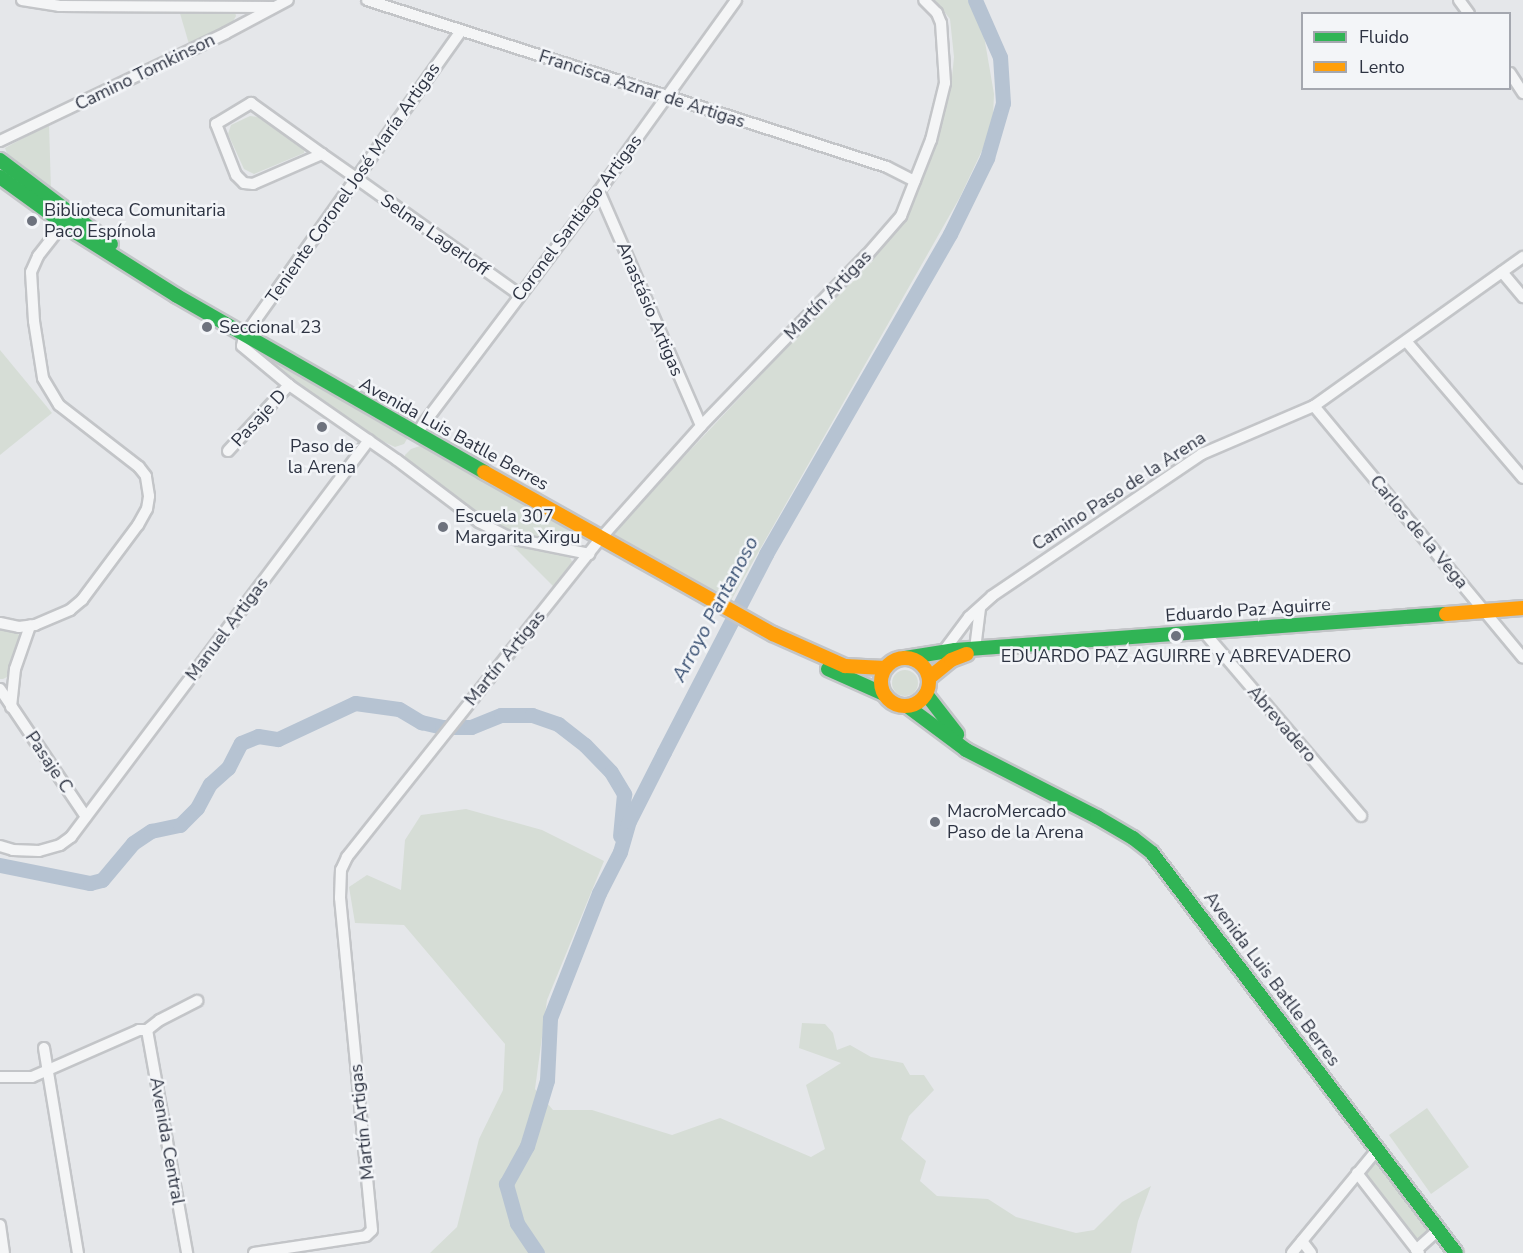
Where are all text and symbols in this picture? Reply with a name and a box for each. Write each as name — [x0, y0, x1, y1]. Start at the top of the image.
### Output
legend — [1301, 12, 1511, 90]
text: Fluido — [1359, 25, 1409, 49]
street label: Camino Tomkinson — [72, 29, 218, 115]
street label: Francisca Aznar de Artigas — [536, 45, 748, 133]
text: Lento — [1359, 55, 1405, 79]
street label: Teniente Coronel José María Artigas — [261, 58, 445, 308]
street label: Coronel Santiago Artigas — [507, 130, 647, 306]
street label: Selma Lagerloff — [376, 189, 494, 281]
place label: Biblioteca Comunitaria Paco Espínola — [44, 200, 226, 242]
marker: Biblioteca Comunitaria Paco Espínola — [25, 214, 39, 228]
street label: Anastásio Artigas — [612, 238, 688, 380]
street label: Martín Artigas — [780, 246, 876, 344]
place label: Seccional 23 — [219, 316, 322, 338]
marker: Seccional 23 — [200, 320, 214, 334]
street label: Avenida Luis Batlle Berres — [356, 373, 552, 495]
street label: Pasaje D — [227, 385, 291, 451]
marker: Paso de la Arena — [315, 420, 329, 434]
street label: Camino Paso de la Arena — [1028, 427, 1210, 555]
place label: Paso de la Arena — [288, 436, 356, 478]
street label: Carlos de la Vega — [1365, 471, 1473, 593]
place label: Escuela 307 Margarita Xirgu — [455, 506, 580, 548]
marker: Escuela 307 Margarita Xirgu — [436, 520, 450, 534]
water label: Arroyo Pantanoso — [667, 532, 763, 686]
street label: Manuel Artigas — [181, 573, 273, 685]
street label: Eduardo Paz Aguirre — [1165, 593, 1331, 627]
street label: Martín Artigas — [460, 606, 550, 710]
marker: EDUARDO PAZ AGUIRRE y ABREVADERO — [1169, 629, 1183, 643]
place label: EDUARDO PAZ AGUIRRE y ABREVADERO — [1001, 645, 1351, 667]
street label: Abrevadero — [1243, 681, 1321, 767]
street label: Pasaje C — [21, 727, 77, 797]
place label: MacroMercado Paso de la Arena — [947, 801, 1084, 844]
marker: MacroMercado Paso de la Arena — [928, 815, 942, 829]
street label: Avenida Luis Batlle Berres — [1199, 887, 1345, 1071]
street label: Martín Artigas — [345, 1063, 379, 1181]
street label: Avenida Central — [145, 1075, 189, 1207]

